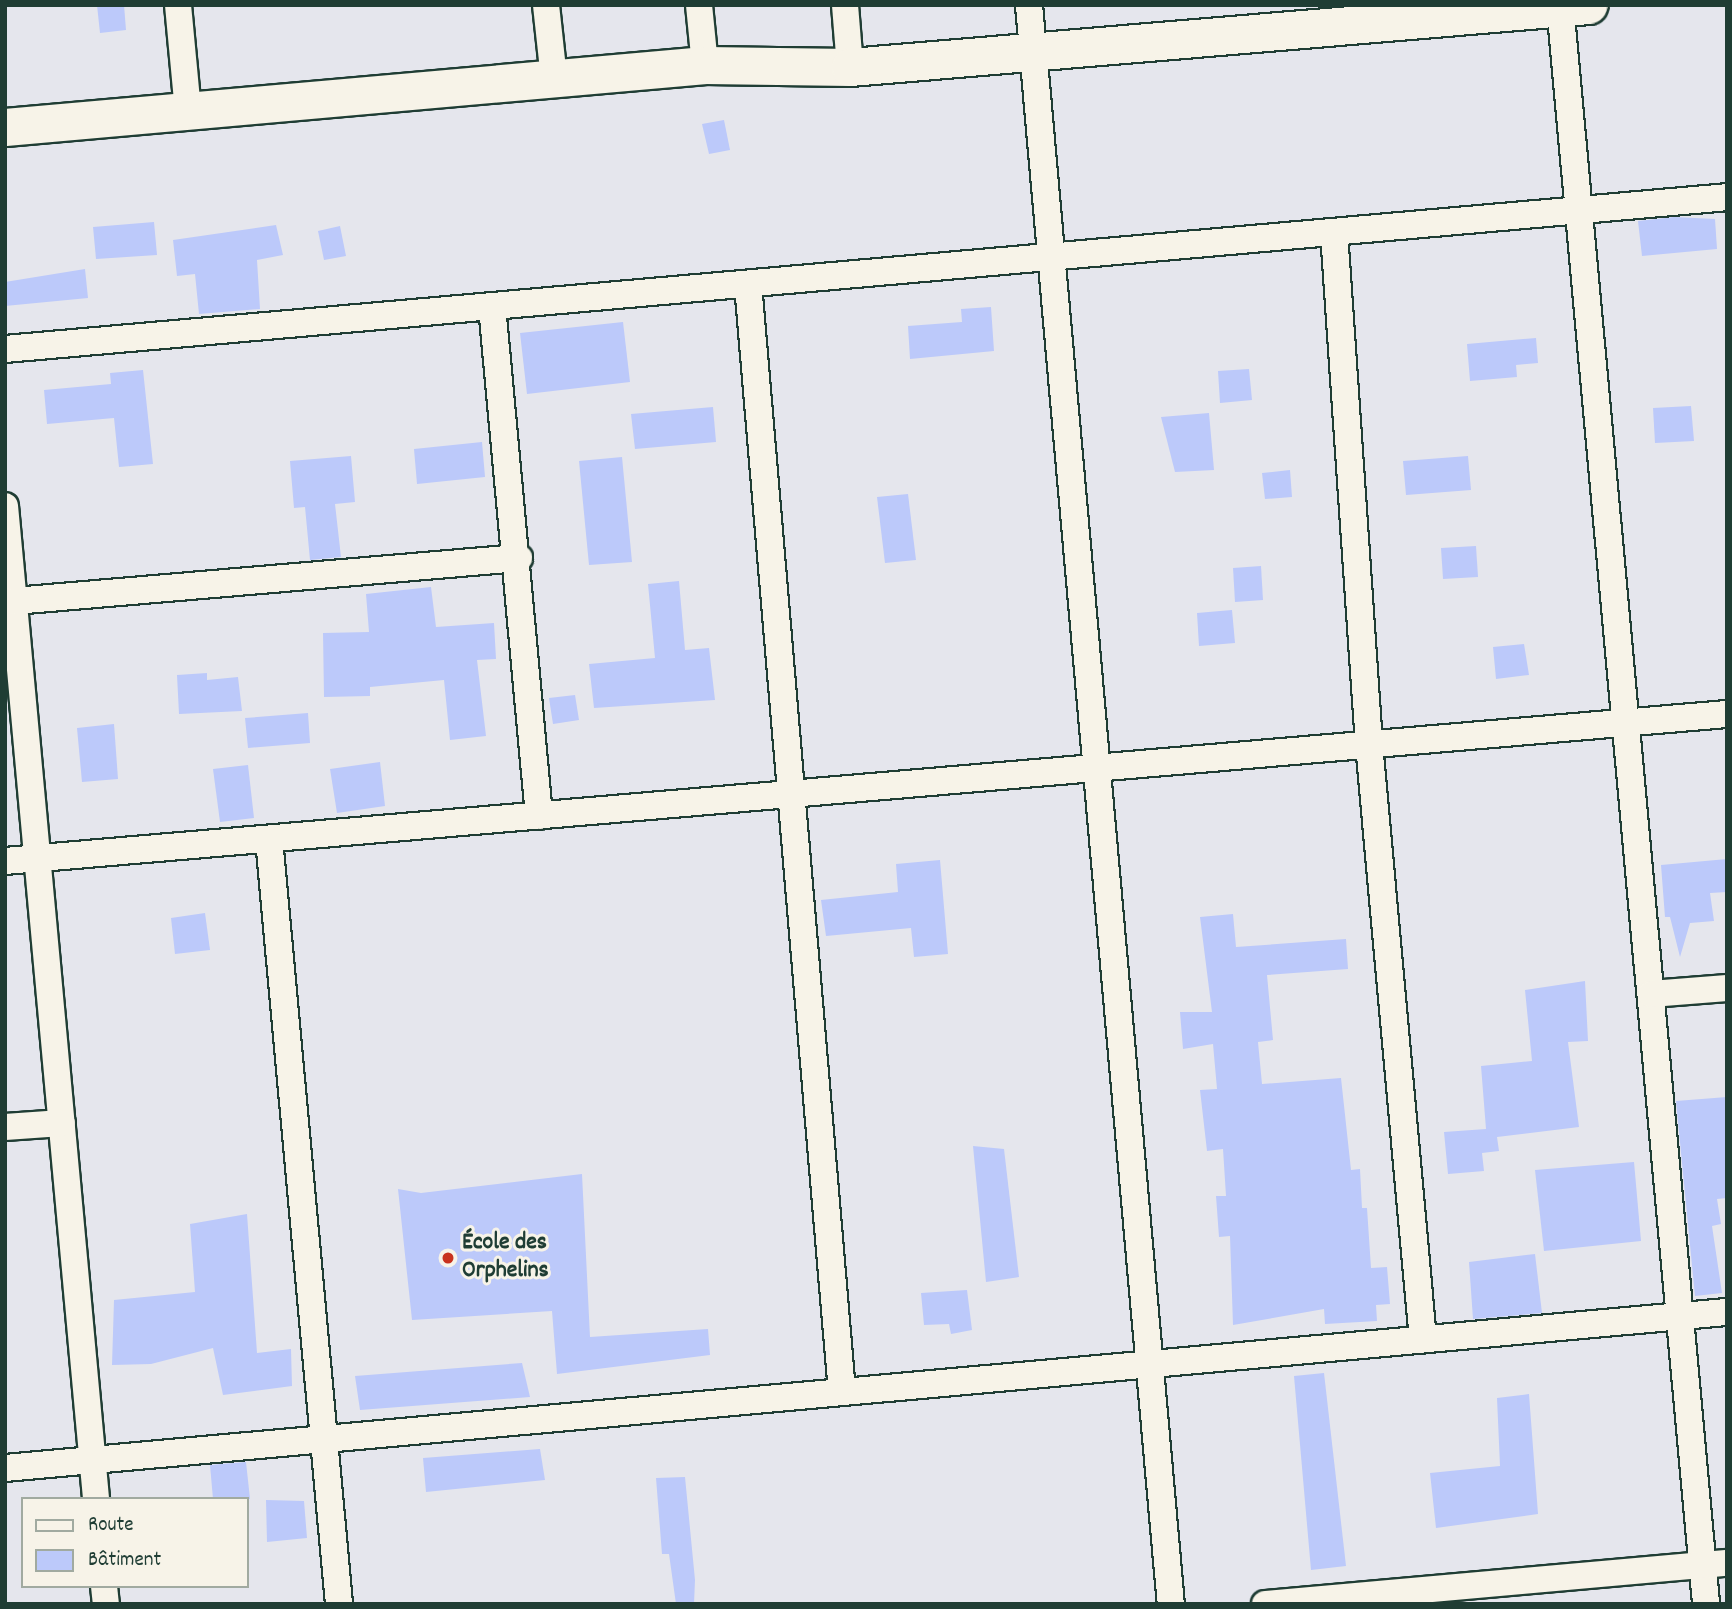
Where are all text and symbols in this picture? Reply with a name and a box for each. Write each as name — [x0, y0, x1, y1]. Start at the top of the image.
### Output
place label: École des Orphelins — [462, 1230, 549, 1286]
marker: École des Orphelins — [440, 1250, 456, 1266]
legend — [21, 1497, 248, 1588]
text: Route — [88, 1511, 134, 1541]
text: Bâtiment — [88, 1546, 161, 1576]

